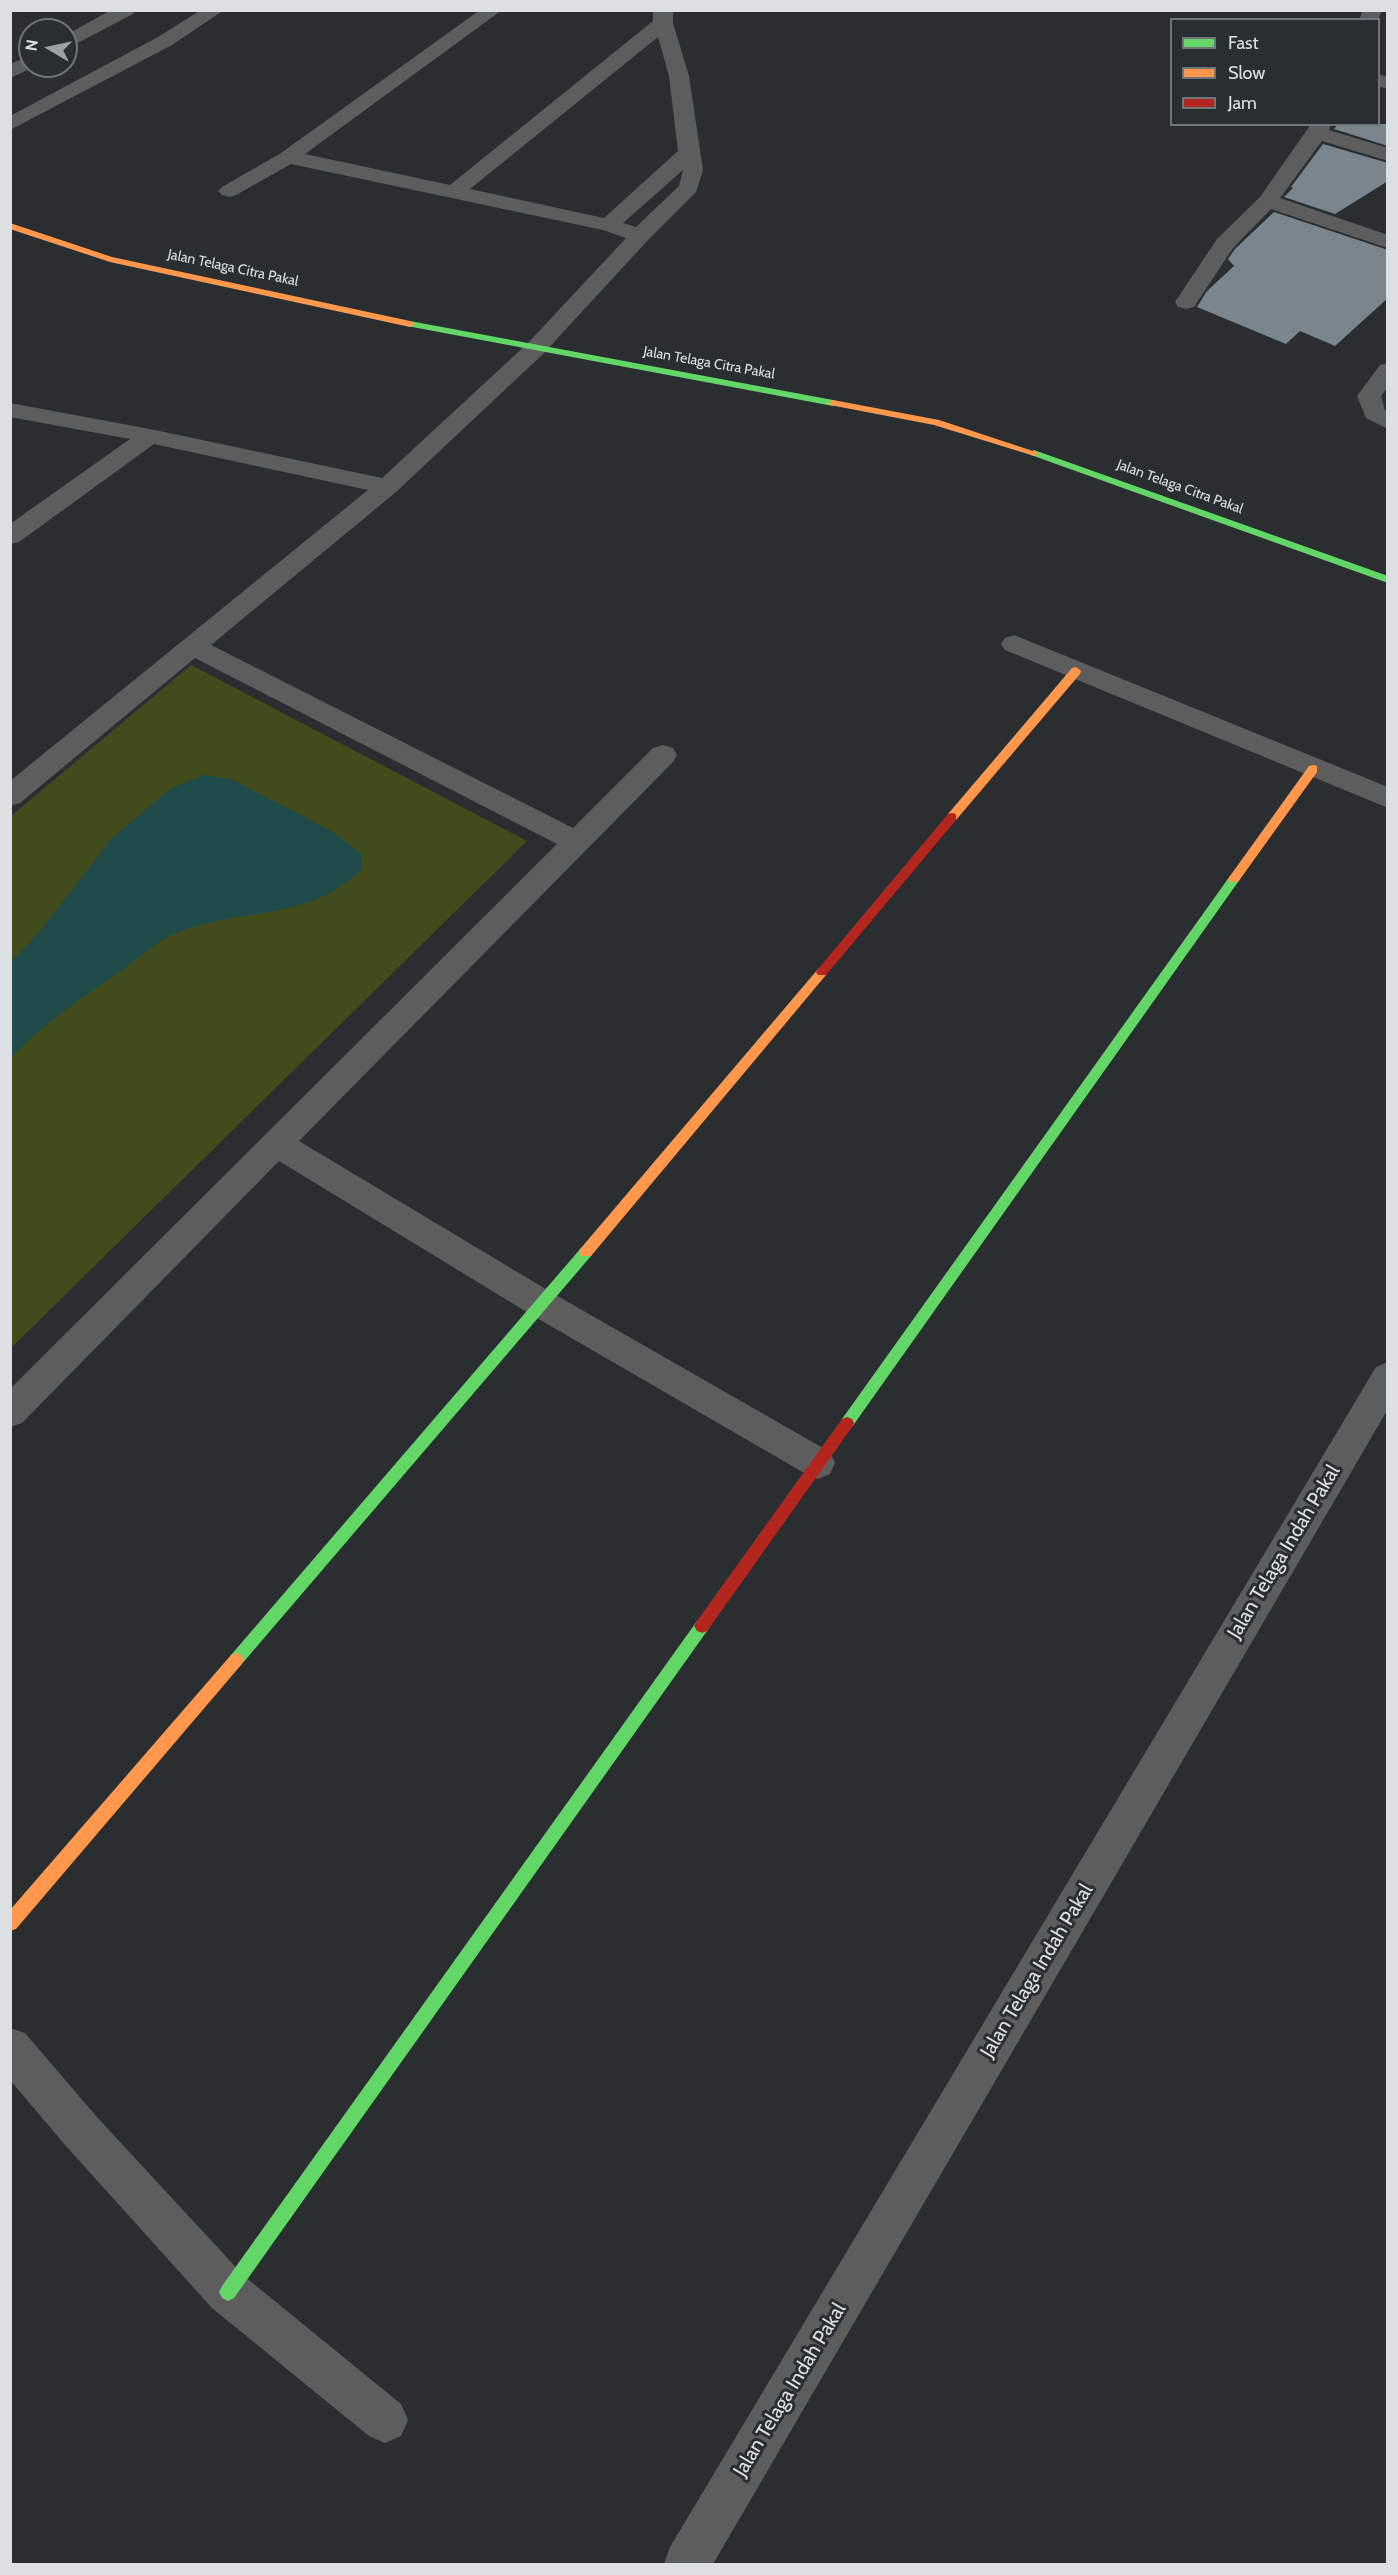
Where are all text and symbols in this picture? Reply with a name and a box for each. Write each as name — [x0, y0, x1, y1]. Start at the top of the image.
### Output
north arrow — [18, 18, 78, 78]
legend — [1170, 18, 1380, 126]
text: Fast — [1228, 32, 1259, 54]
text: N — [21, 38, 42, 52]
text: Slow — [1228, 62, 1265, 84]
text: Jam — [1228, 92, 1257, 114]
street label: Jalan Telaga Citra Pakal — [166, 246, 300, 290]
street label: Jalan Telaga Citra Pakal — [642, 343, 776, 383]
street label: Jalan Telaga Citra Pakal — [1115, 456, 1245, 518]
street label: Jalan Telaga Indah Pakal — [1223, 1461, 1345, 1643]
street label: Jalan Telaga Indah Pakal — [976, 1880, 1098, 2062]
street label: Jalan Telaga Indah Pakal — [729, 2299, 851, 2481]

